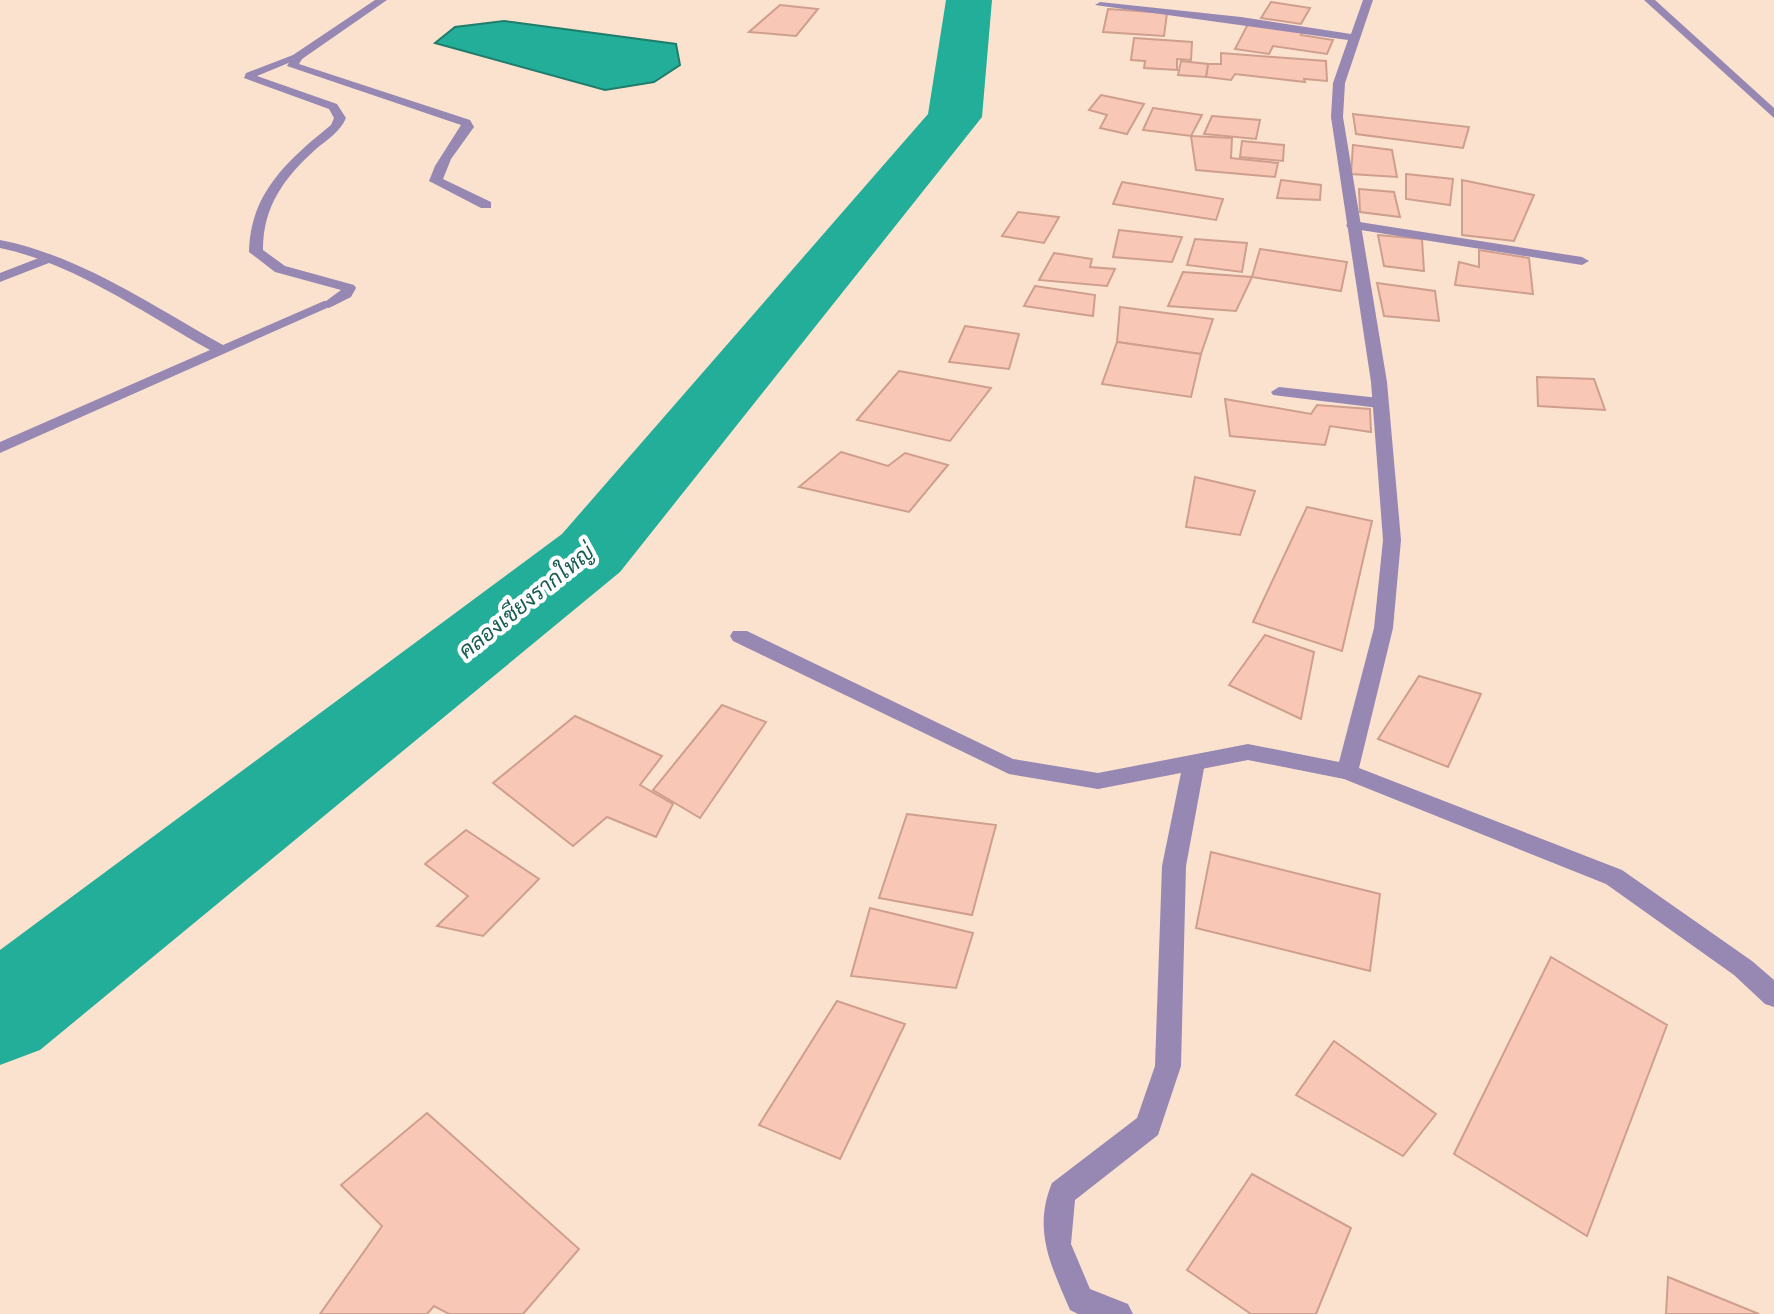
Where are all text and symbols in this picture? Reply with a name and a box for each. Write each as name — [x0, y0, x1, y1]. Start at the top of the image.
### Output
water label: คลองเชียงรากใหญ่ — [453, 537, 600, 664]

